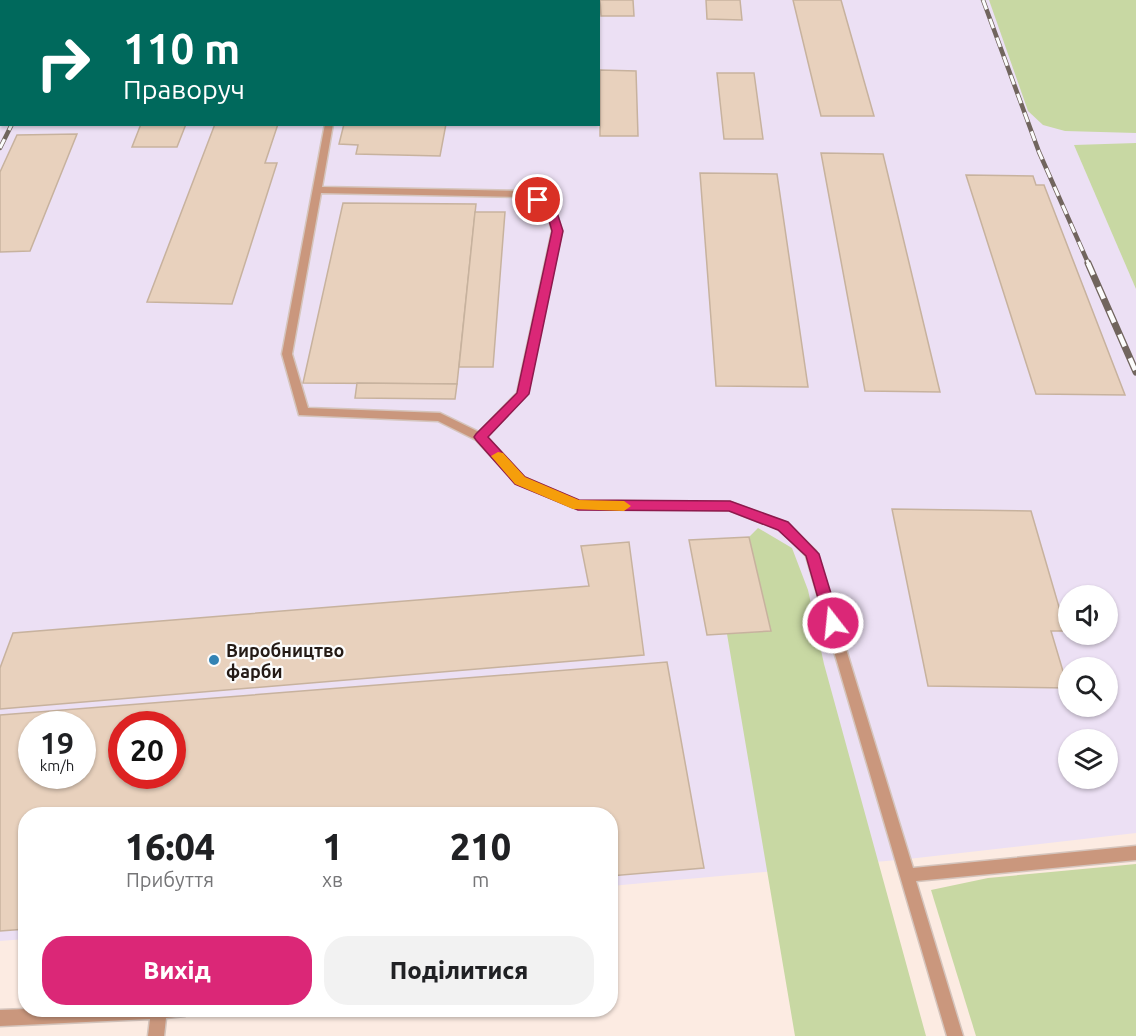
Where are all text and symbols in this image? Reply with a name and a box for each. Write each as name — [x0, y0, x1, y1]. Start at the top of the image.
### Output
icon: right — [24, 24, 102, 102]
text: 110 m — [123, 25, 240, 72]
text: Праворуч — [123, 74, 245, 104]
pin — [512, 174, 563, 225]
icon: arrive — [521, 183, 554, 216]
map controls — [1058, 585, 1118, 789]
button: sound — [1058, 585, 1118, 645]
position arrow — [801, 591, 865, 655]
place label: Виробництво фарби — [226, 640, 344, 681]
marker: Виробництво фарби — [207, 653, 221, 667]
button: search — [1058, 657, 1118, 717]
speed limit sign: 20 — [108, 711, 186, 789]
text: 19 — [40, 726, 74, 760]
button: layers — [1058, 729, 1118, 789]
text: km/h — [40, 757, 74, 774]
text: 16:04 — [125, 826, 215, 867]
text: 1 — [322, 826, 343, 867]
text: 210 — [450, 826, 511, 867]
text: Прибуття — [126, 868, 214, 891]
text: хв — [322, 868, 343, 891]
text: m — [472, 868, 489, 891]
button: Вихід — [42, 936, 312, 1005]
button: Поділитися — [324, 936, 594, 1005]

